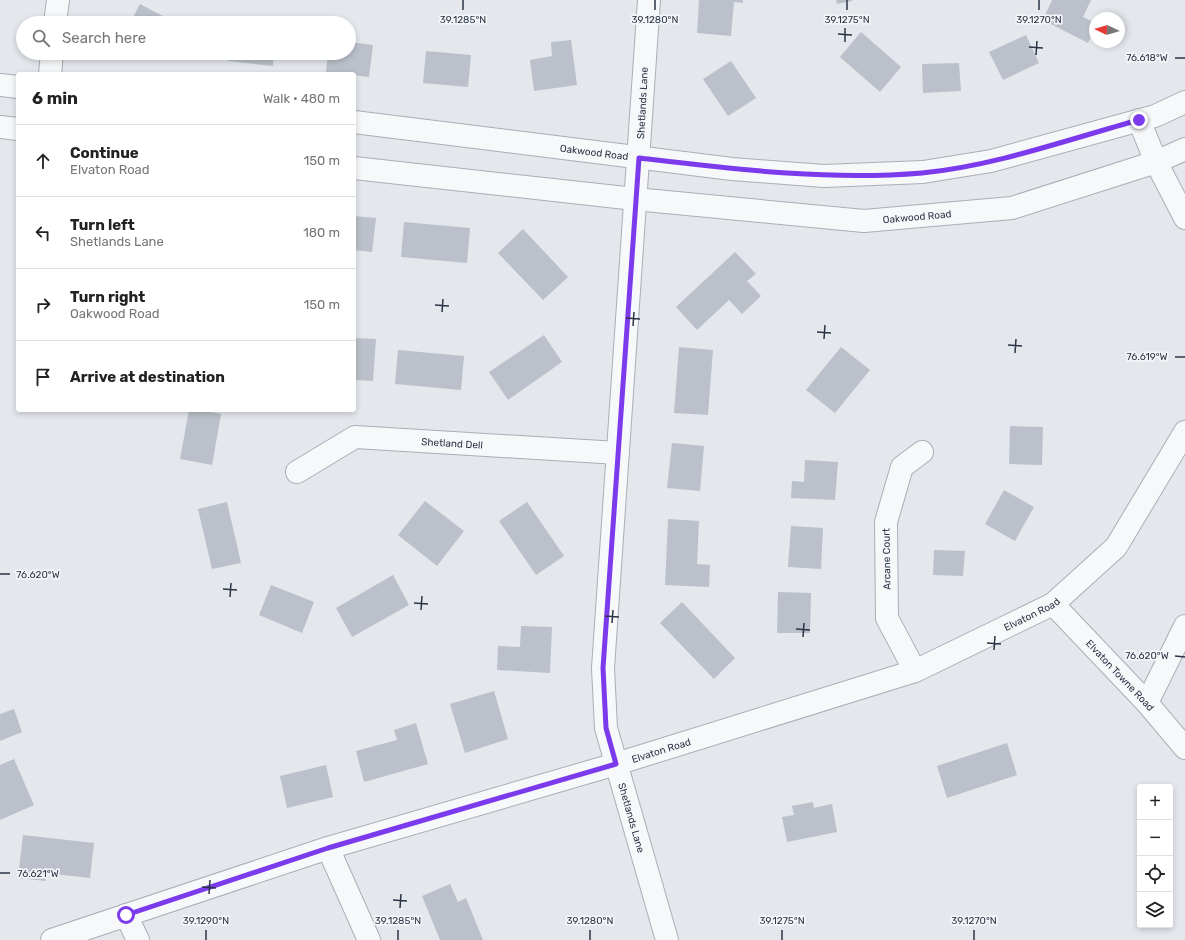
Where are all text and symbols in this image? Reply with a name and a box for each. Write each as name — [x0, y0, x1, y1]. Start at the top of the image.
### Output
north arrow — [1089, 12, 1125, 48]
text: 39.1285°N — [440, 14, 486, 26]
text: 39.1280°N — [632, 14, 678, 26]
text: 39.1275°N — [824, 14, 870, 26]
text: 39.1270°N — [1016, 14, 1062, 26]
search box — [16, 16, 356, 60]
icon: search — [30, 27, 52, 49]
text: Search here — [62, 29, 146, 47]
text: 76.618°W — [1126, 52, 1168, 64]
street label: Shetlands Lane — [635, 66, 651, 139]
text: 6 min — [32, 88, 78, 108]
text: Walk · 480 m — [263, 91, 340, 106]
route end — [1130, 111, 1148, 129]
street label: Oakwood Road — [559, 143, 629, 163]
text: Continue — [70, 144, 139, 162]
icon: ahead — [32, 150, 54, 172]
text: 150 m — [304, 153, 340, 168]
text: Elvaton Road — [70, 162, 150, 177]
street label: Oakwood Road — [882, 208, 952, 226]
text: Turn left — [70, 216, 135, 234]
icon: left — [32, 222, 54, 244]
text: 180 m — [303, 225, 340, 240]
text: Shetlands Lane — [70, 234, 164, 249]
text: Turn right — [70, 288, 145, 306]
icon: right — [32, 294, 54, 316]
text: 150 m — [304, 297, 340, 312]
text: Oakwood Road — [70, 306, 160, 321]
text: 76.619°W — [1126, 351, 1168, 363]
icon: arrive — [32, 366, 54, 388]
text: Arrive at destination — [70, 368, 225, 386]
street label: Shetland Dell — [421, 436, 483, 452]
street label: Arcane Court — [880, 528, 894, 590]
text: 76.620°W — [16, 569, 60, 581]
street label: Elvaton Road — [1002, 595, 1063, 634]
street label: Elvaton Towne Road — [1083, 638, 1156, 714]
text: 76.620°W — [1125, 650, 1169, 662]
street label: Elvaton Road — [630, 736, 692, 766]
street label: Shetlands Lane — [615, 782, 647, 855]
map controls — [1137, 784, 1173, 928]
button: + — [1137, 784, 1173, 820]
button: − — [1137, 820, 1173, 856]
button: locate — [1137, 856, 1173, 892]
text: 76.621°W — [17, 868, 59, 880]
button: layers — [1137, 892, 1173, 928]
route start — [117, 906, 135, 924]
text: 39.1290°N — [183, 915, 229, 927]
text: 39.1285°N — [375, 915, 421, 927]
text: 39.1280°N — [567, 915, 613, 927]
text: 39.1275°N — [759, 915, 805, 927]
text: 39.1270°N — [951, 915, 997, 927]

